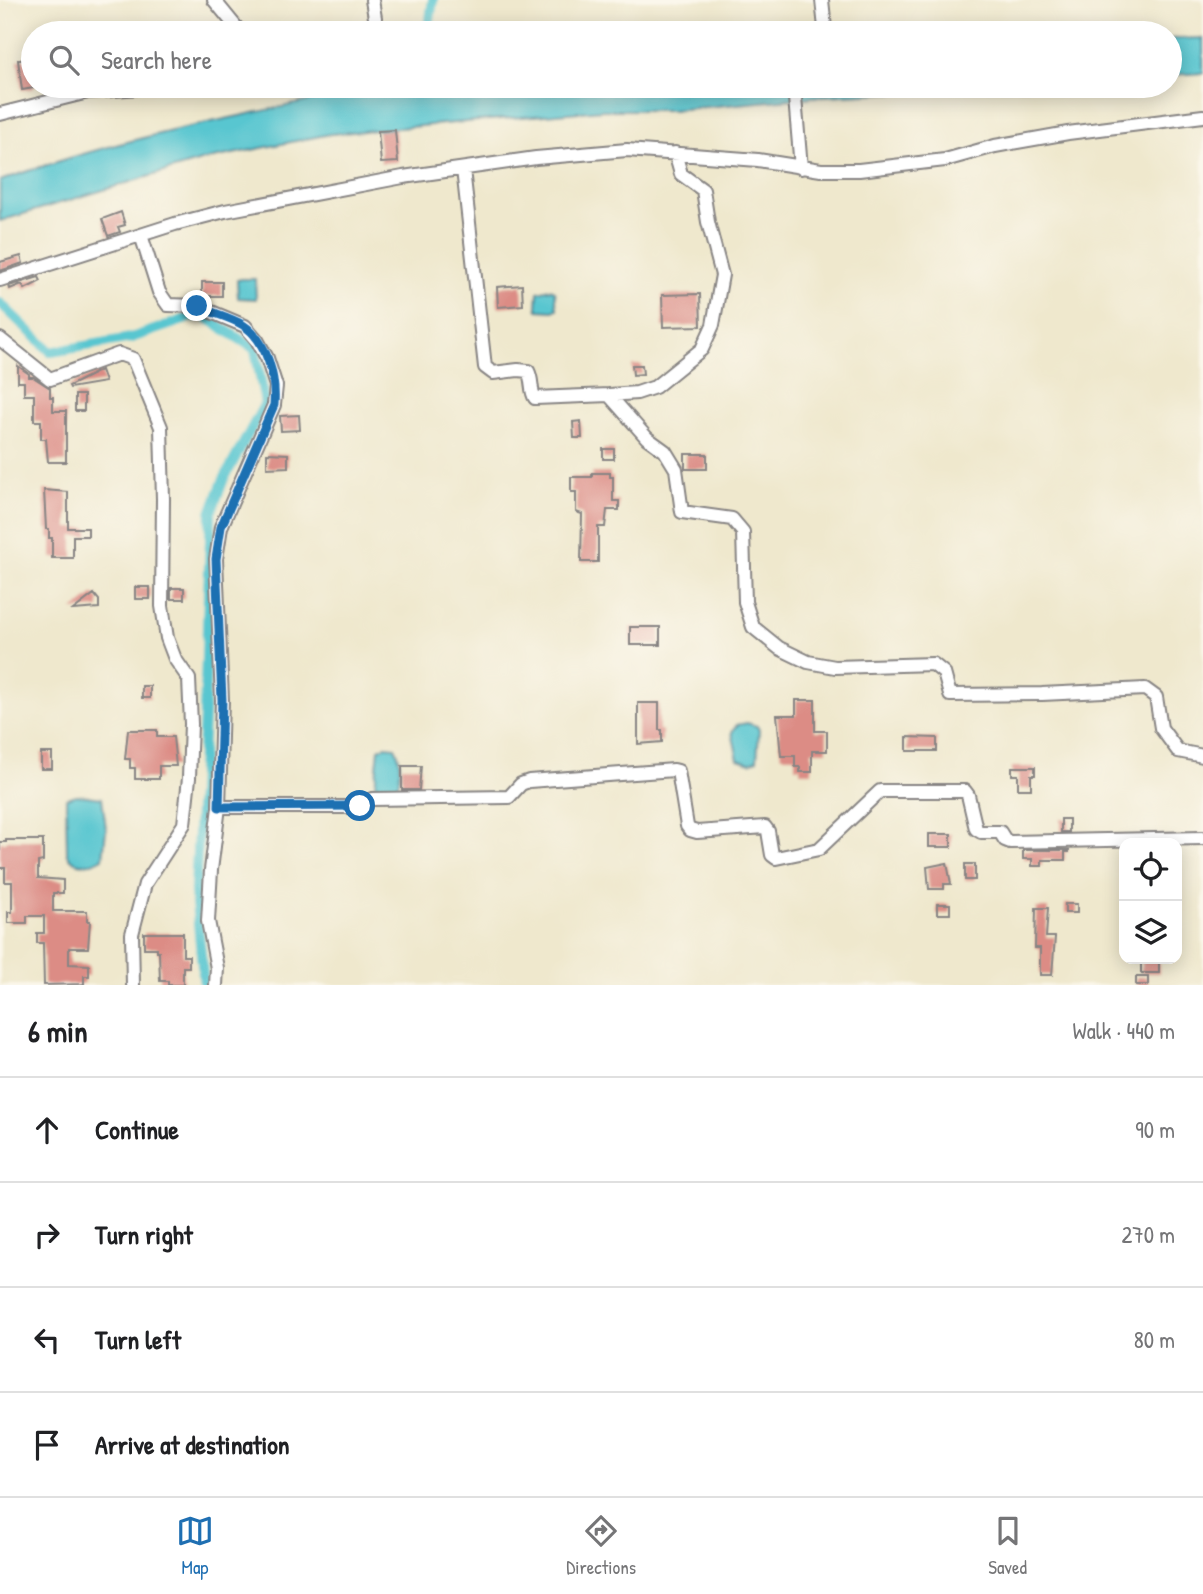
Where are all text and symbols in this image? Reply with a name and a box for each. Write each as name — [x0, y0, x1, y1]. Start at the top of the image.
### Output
search box — [21, 21, 1182, 98]
icon: search — [45, 41, 83, 79]
text: Search here — [101, 42, 212, 77]
route end — [181, 290, 212, 321]
route start — [344, 790, 375, 821]
map controls — [1119, 838, 1182, 964]
button: locate — [1119, 838, 1182, 901]
button: layers — [1119, 901, 1182, 964]
text: 6 min — [28, 1011, 88, 1051]
text: Walk · 440 m — [1072, 1015, 1175, 1046]
icon: ahead — [28, 1111, 66, 1149]
text: Continue — [95, 1112, 179, 1147]
text: 90 m — [1135, 1114, 1175, 1145]
icon: right — [28, 1216, 66, 1254]
text: Turn right — [95, 1217, 193, 1252]
text: 270 m — [1122, 1219, 1175, 1250]
icon: left — [28, 1321, 66, 1359]
text: Turn left — [95, 1322, 181, 1357]
text: 80 m — [1134, 1324, 1175, 1355]
icon: arrive — [28, 1426, 66, 1464]
text: Arrive at destination — [95, 1427, 290, 1462]
tab: Map — [176, 1512, 214, 1580]
tab: Directions — [566, 1512, 636, 1580]
tab: Saved — [988, 1512, 1027, 1580]

